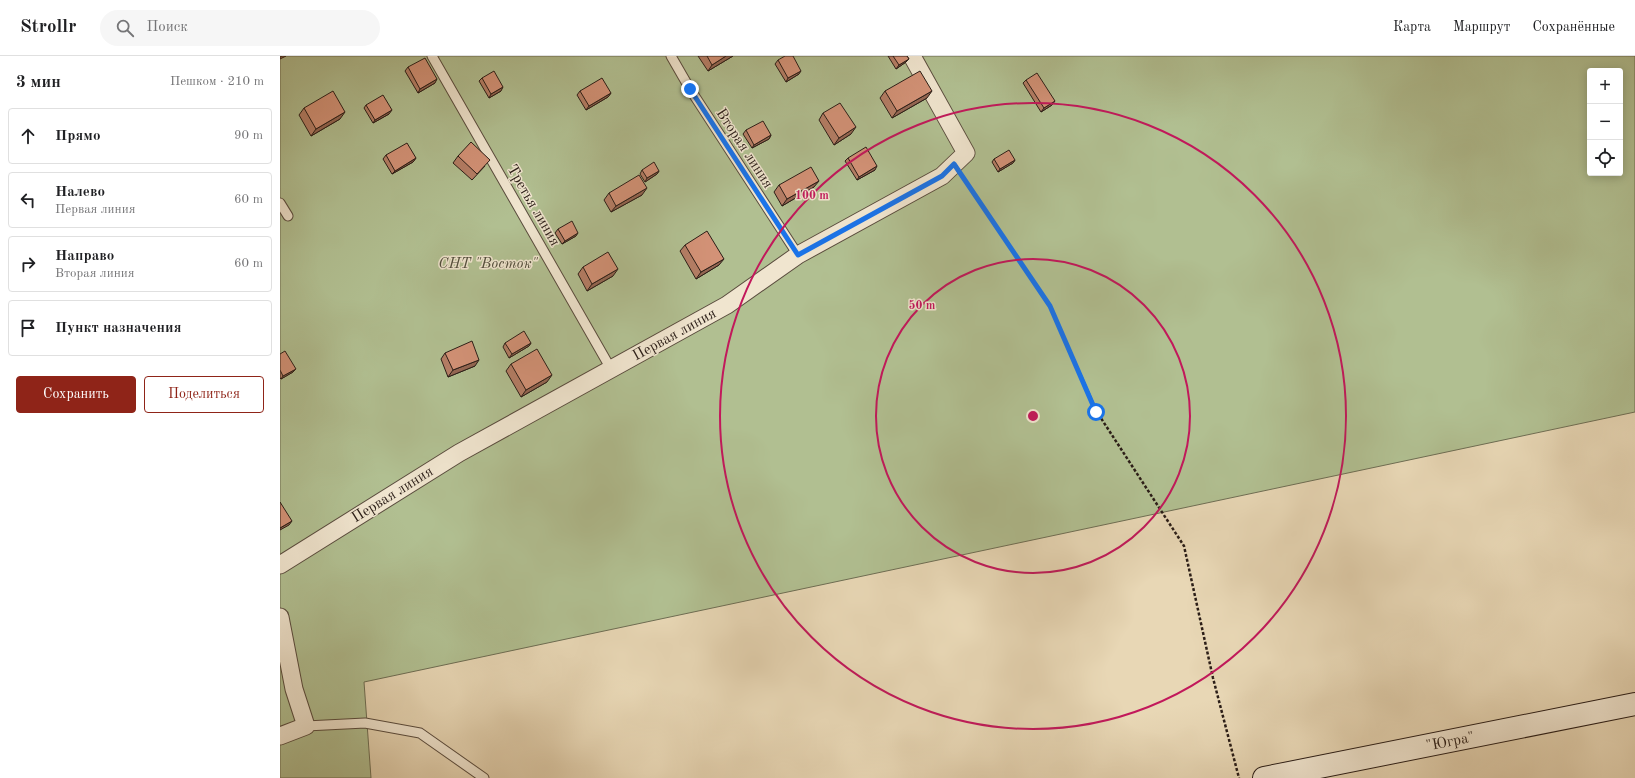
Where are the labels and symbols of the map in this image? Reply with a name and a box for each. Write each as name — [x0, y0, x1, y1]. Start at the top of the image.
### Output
route end — [681, 80, 699, 98]
street label: Вторая линия — [712, 106, 775, 192]
street label: Третья линия — [503, 163, 562, 249]
text: 100 m — [795, 190, 829, 202]
park label: СНТ "Восток" — [438, 257, 539, 272]
text: 50 m — [909, 299, 936, 312]
street label: Первая линия — [630, 306, 719, 364]
route start — [1087, 403, 1105, 421]
centre of rings — [1026, 409, 1040, 423]
street label: Первая линия — [349, 464, 436, 526]
street label: "Югра" — [1425, 730, 1476, 754]

